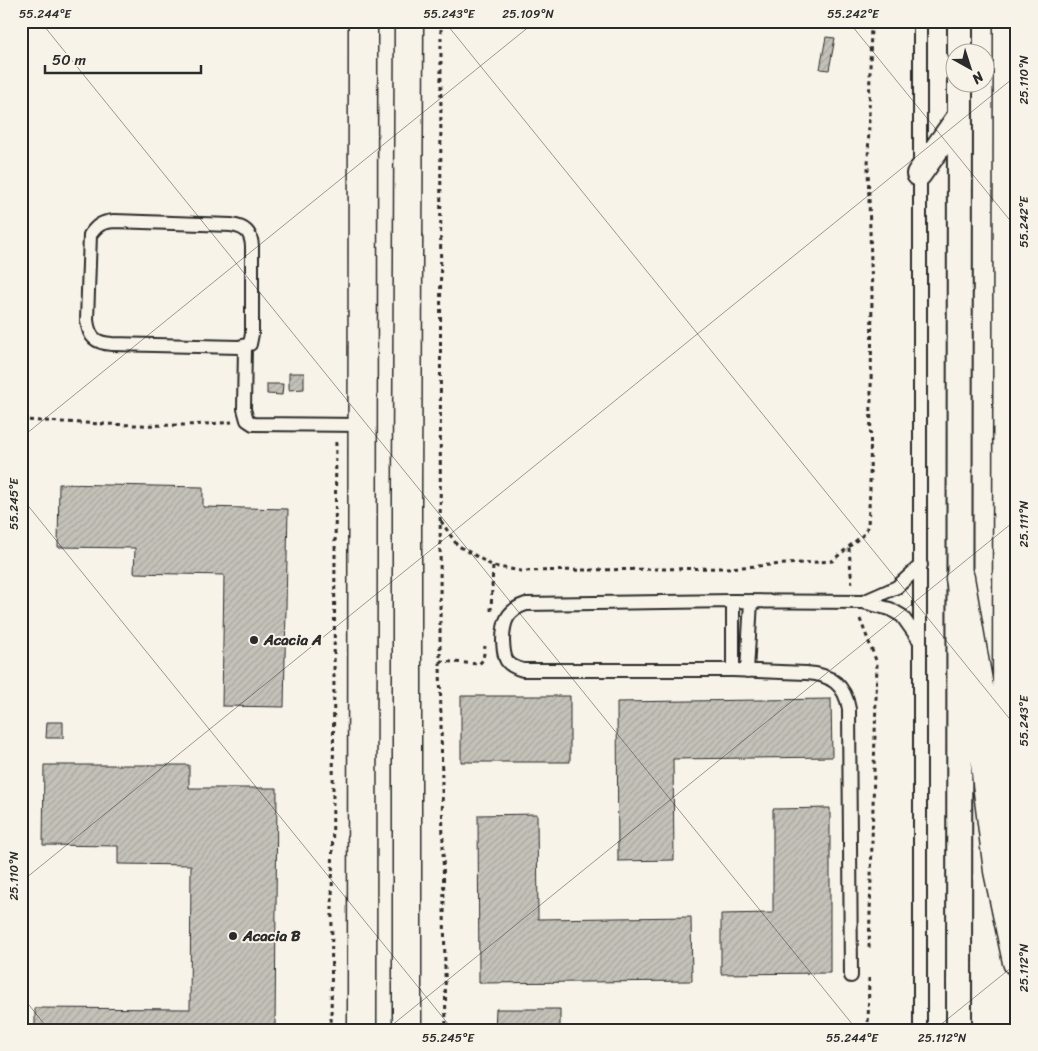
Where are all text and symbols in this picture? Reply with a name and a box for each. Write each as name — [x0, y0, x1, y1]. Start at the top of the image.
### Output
text: 55.244°E — [19, 3, 72, 25]
text: 55.243°E — [423, 3, 476, 25]
text: 25.109°N — [502, 3, 554, 25]
text: 55.242°E — [827, 3, 880, 25]
scale bar — [45, 42, 201, 74]
north arrow — [946, 42, 996, 92]
text: 50 m — [52, 47, 87, 73]
text: 25.110°N — [1013, 55, 1035, 105]
text: N — [966, 64, 990, 91]
text: 55.242°E — [1013, 195, 1035, 248]
text: 55.245°E — [3, 477, 25, 530]
text: 25.111°N — [1013, 500, 1035, 547]
place label: Acacia A — [263, 627, 322, 653]
marker: Acacia A — [248, 634, 260, 646]
text: 55.243°E — [1013, 694, 1035, 747]
text: 25.110°N — [3, 851, 25, 901]
place label: Acacia B — [242, 923, 301, 949]
marker: Acacia B — [227, 930, 239, 942]
text: 25.112°N — [1013, 943, 1035, 992]
text: 55.245°E — [422, 1027, 475, 1049]
text: 55.244°E — [826, 1027, 879, 1049]
text: 25.112°N — [918, 1027, 967, 1049]

